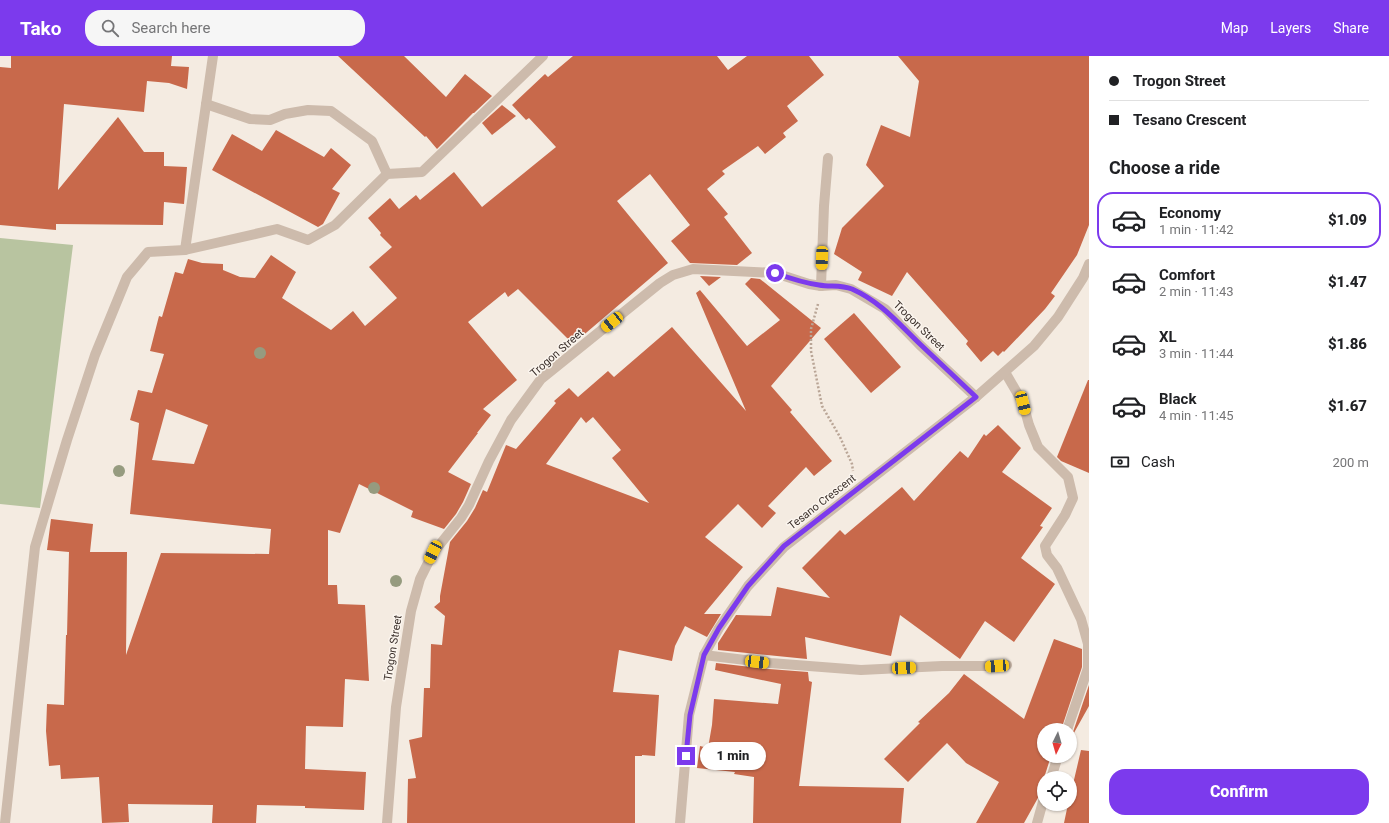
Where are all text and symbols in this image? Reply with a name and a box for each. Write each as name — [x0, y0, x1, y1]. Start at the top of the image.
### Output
search box — [85, 10, 365, 46]
text: Tako — [20, 17, 61, 40]
icon: search — [99, 17, 121, 39]
text: Search here — [131, 19, 210, 37]
text: Map — [1221, 20, 1248, 36]
text: Layers — [1270, 20, 1311, 36]
text: Share — [1333, 20, 1369, 36]
text: Trogon Street — [1133, 72, 1226, 90]
text: Tesano Crescent — [1133, 111, 1246, 129]
text: Choose a ride — [1109, 157, 1220, 178]
icon: car — [1111, 202, 1147, 238]
text: Economy — [1159, 204, 1221, 222]
text: $1.09 — [1328, 211, 1367, 229]
text: 1 min · 11:42 — [1159, 222, 1234, 237]
car — [816, 246, 828, 270]
route start — [766, 264, 784, 282]
icon: car — [1111, 264, 1147, 300]
text: Comfort — [1159, 266, 1215, 284]
text: $1.47 — [1328, 273, 1367, 291]
text: 2 min · 11:43 — [1159, 284, 1234, 299]
street label: Trogon Street — [891, 298, 948, 354]
car — [599, 310, 625, 334]
street label: Trogon Street — [528, 326, 587, 380]
icon: car — [1111, 326, 1147, 362]
text: XL — [1159, 328, 1177, 346]
text: $1.86 — [1328, 335, 1367, 353]
text: 3 min · 11:44 — [1159, 346, 1234, 361]
icon: car — [1111, 388, 1147, 424]
car — [1014, 390, 1032, 416]
text: Black — [1159, 390, 1196, 408]
text: $1.67 — [1328, 397, 1367, 415]
text: 4 min · 11:45 — [1159, 408, 1234, 423]
icon: cash — [1109, 451, 1131, 473]
text: Cash — [1141, 453, 1175, 471]
text: 200 m — [1332, 455, 1369, 470]
street label: Tesano Crescent — [786, 471, 859, 532]
car — [422, 539, 444, 565]
street label: Trogon Street — [381, 614, 405, 682]
car — [744, 655, 770, 669]
car — [985, 659, 1009, 673]
car — [892, 661, 916, 675]
north arrow — [1037, 723, 1077, 763]
map controls — [1037, 723, 1077, 811]
callout: 1 min — [700, 742, 766, 770]
route end — [677, 747, 695, 765]
text: 1 min — [717, 748, 749, 763]
button: Confirm — [1109, 769, 1369, 815]
button: locate — [1037, 771, 1077, 811]

